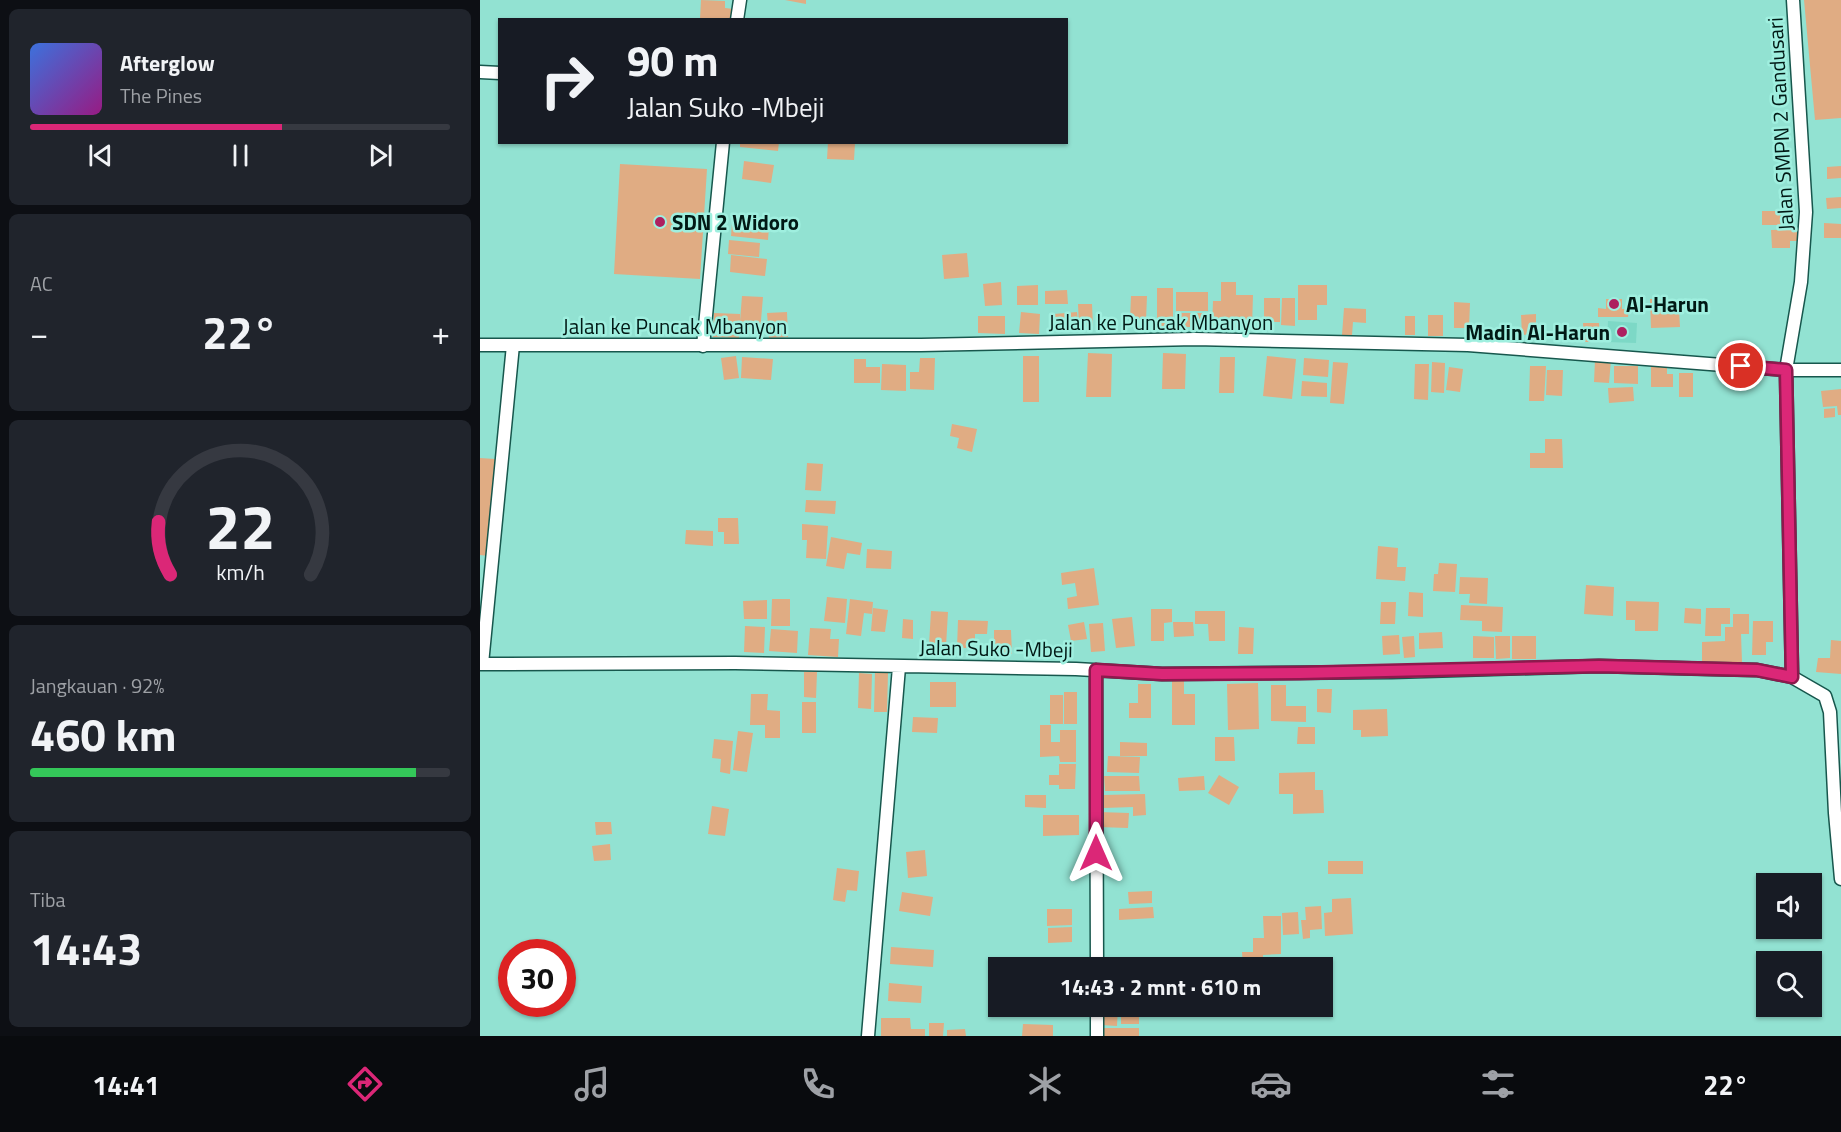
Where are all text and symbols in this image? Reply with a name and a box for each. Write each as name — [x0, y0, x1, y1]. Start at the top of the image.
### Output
street label: Jalan SMPN 2 Gandusari — [1758, 16, 1802, 232]
text: 90 m — [627, 28, 719, 92]
icon: right — [528, 42, 606, 120]
text: Afterglow — [120, 46, 215, 80]
text: The Pines — [120, 80, 202, 111]
text: Jalan Suko -Mbeji — [627, 86, 824, 127]
icon: previous — [84, 139, 117, 172]
icon: pause — [224, 139, 257, 172]
icon: next — [364, 139, 397, 172]
place label: SDN 2 Widoro — [672, 206, 799, 238]
marker: SDN 2 Widoro — [653, 215, 667, 229]
text: AC — [30, 268, 53, 299]
place label: Al-Harun — [1626, 288, 1709, 320]
marker: Al-Harun — [1607, 297, 1621, 311]
text: 22° — [202, 298, 278, 366]
street label: Jalan ke Puncak Mbanyon — [1049, 306, 1273, 338]
text: − — [30, 308, 48, 358]
text: + — [432, 308, 450, 358]
street label: Jalan ke Puncak Mbanyon — [563, 310, 787, 342]
place label: Madin Al-Harun — [1465, 316, 1610, 348]
marker: Madin Al-Harun — [1615, 325, 1629, 339]
pin — [1715, 340, 1766, 391]
icon: arrive — [1724, 349, 1757, 382]
text: 22 — [205, 478, 275, 573]
text: km/h — [216, 556, 264, 588]
street label: Jalan Suko -Mbeji — [919, 631, 1073, 665]
text: Jangkauan · 92% — [30, 670, 164, 701]
text: 460 km — [30, 700, 176, 768]
position arrow — [1064, 821, 1128, 885]
map controls — [1756, 873, 1822, 1017]
button: sound — [1756, 873, 1822, 939]
text: Tiba — [30, 884, 65, 915]
text: 14:43 — [30, 914, 142, 982]
speed limit sign: 30 — [498, 939, 576, 1017]
button: search — [1756, 951, 1822, 1017]
text: 14:43 · 2 mnt · 610 m — [1060, 970, 1261, 1004]
icon: directions — [344, 1063, 386, 1105]
icon: music — [571, 1063, 613, 1105]
icon: phone — [797, 1063, 839, 1105]
icon: climate — [1024, 1063, 1066, 1105]
icon: car — [1250, 1063, 1292, 1105]
icon: filters — [1477, 1063, 1519, 1105]
text: 14:41 — [92, 1064, 160, 1105]
text: 22° — [1703, 1064, 1749, 1105]

